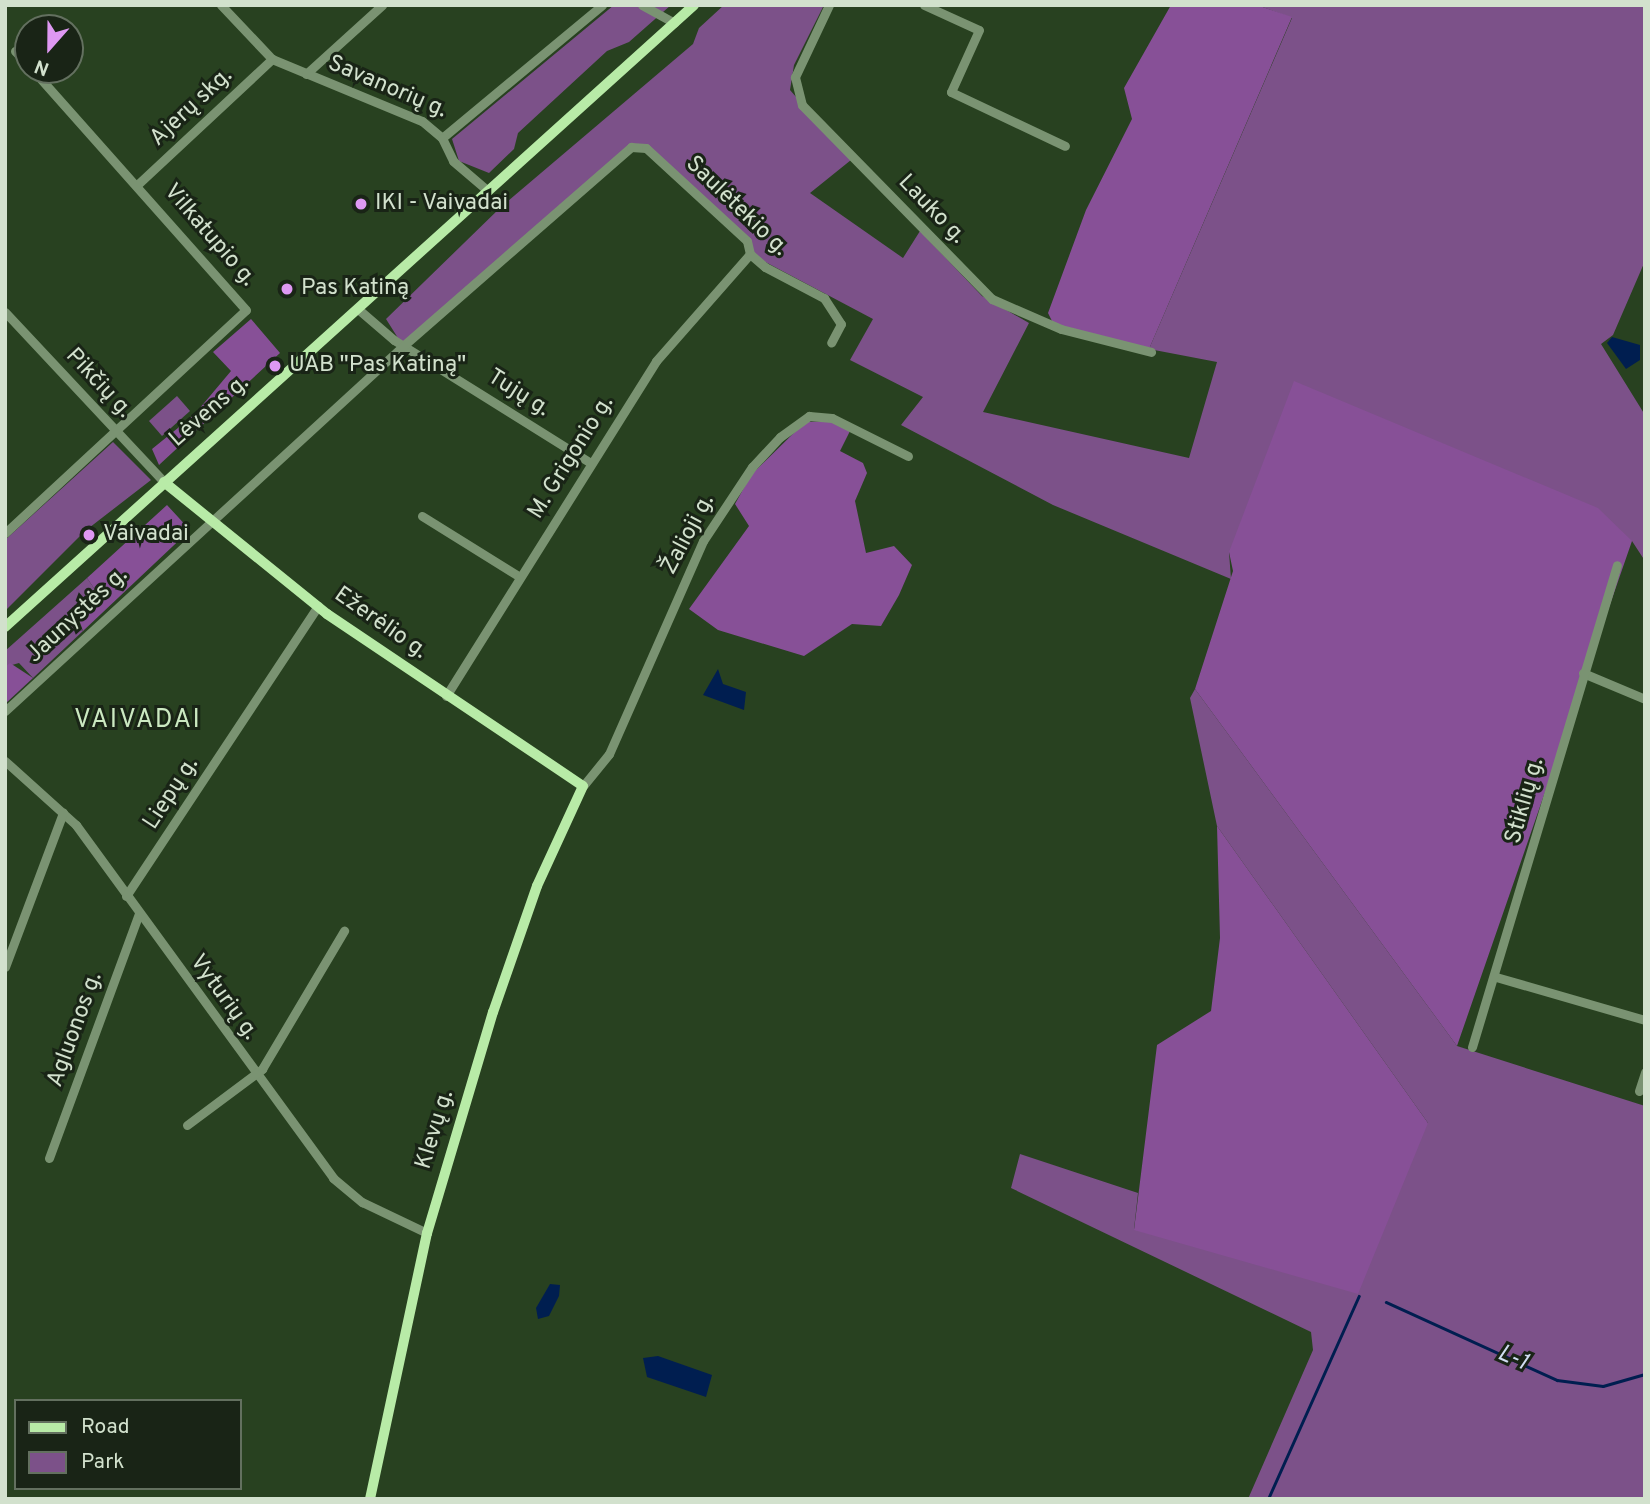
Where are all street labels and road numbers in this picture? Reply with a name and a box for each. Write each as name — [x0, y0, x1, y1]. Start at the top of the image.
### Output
street label: Savanorių g. — [323, 51, 451, 125]
street label: Ajerų skg. — [145, 63, 239, 153]
street label: Saulėtekio g. — [679, 151, 793, 263]
street label: Lauko g. — [891, 170, 971, 250]
street label: Vilkatupio g. — [157, 179, 261, 293]
street label: Pikčių g. — [59, 343, 137, 425]
street label: Tujų g. — [482, 364, 554, 424]
street label: Lėvens g. — [165, 370, 255, 454]
street label: M. Grigonio g. — [523, 391, 621, 525]
street label: Žalioji g. — [656, 490, 722, 580]
street label: Jaunystės g. — [22, 562, 134, 670]
street label: Ežerėlio g. — [328, 582, 432, 666]
street label: Liepų g. — [138, 753, 206, 835]
street label: Stiklių g. — [1501, 755, 1551, 847]
street label: Vyturių g. — [183, 950, 263, 1046]
street label: Agluonos g. — [43, 969, 109, 1091]
street label: Klevų g. — [411, 1087, 461, 1173]

